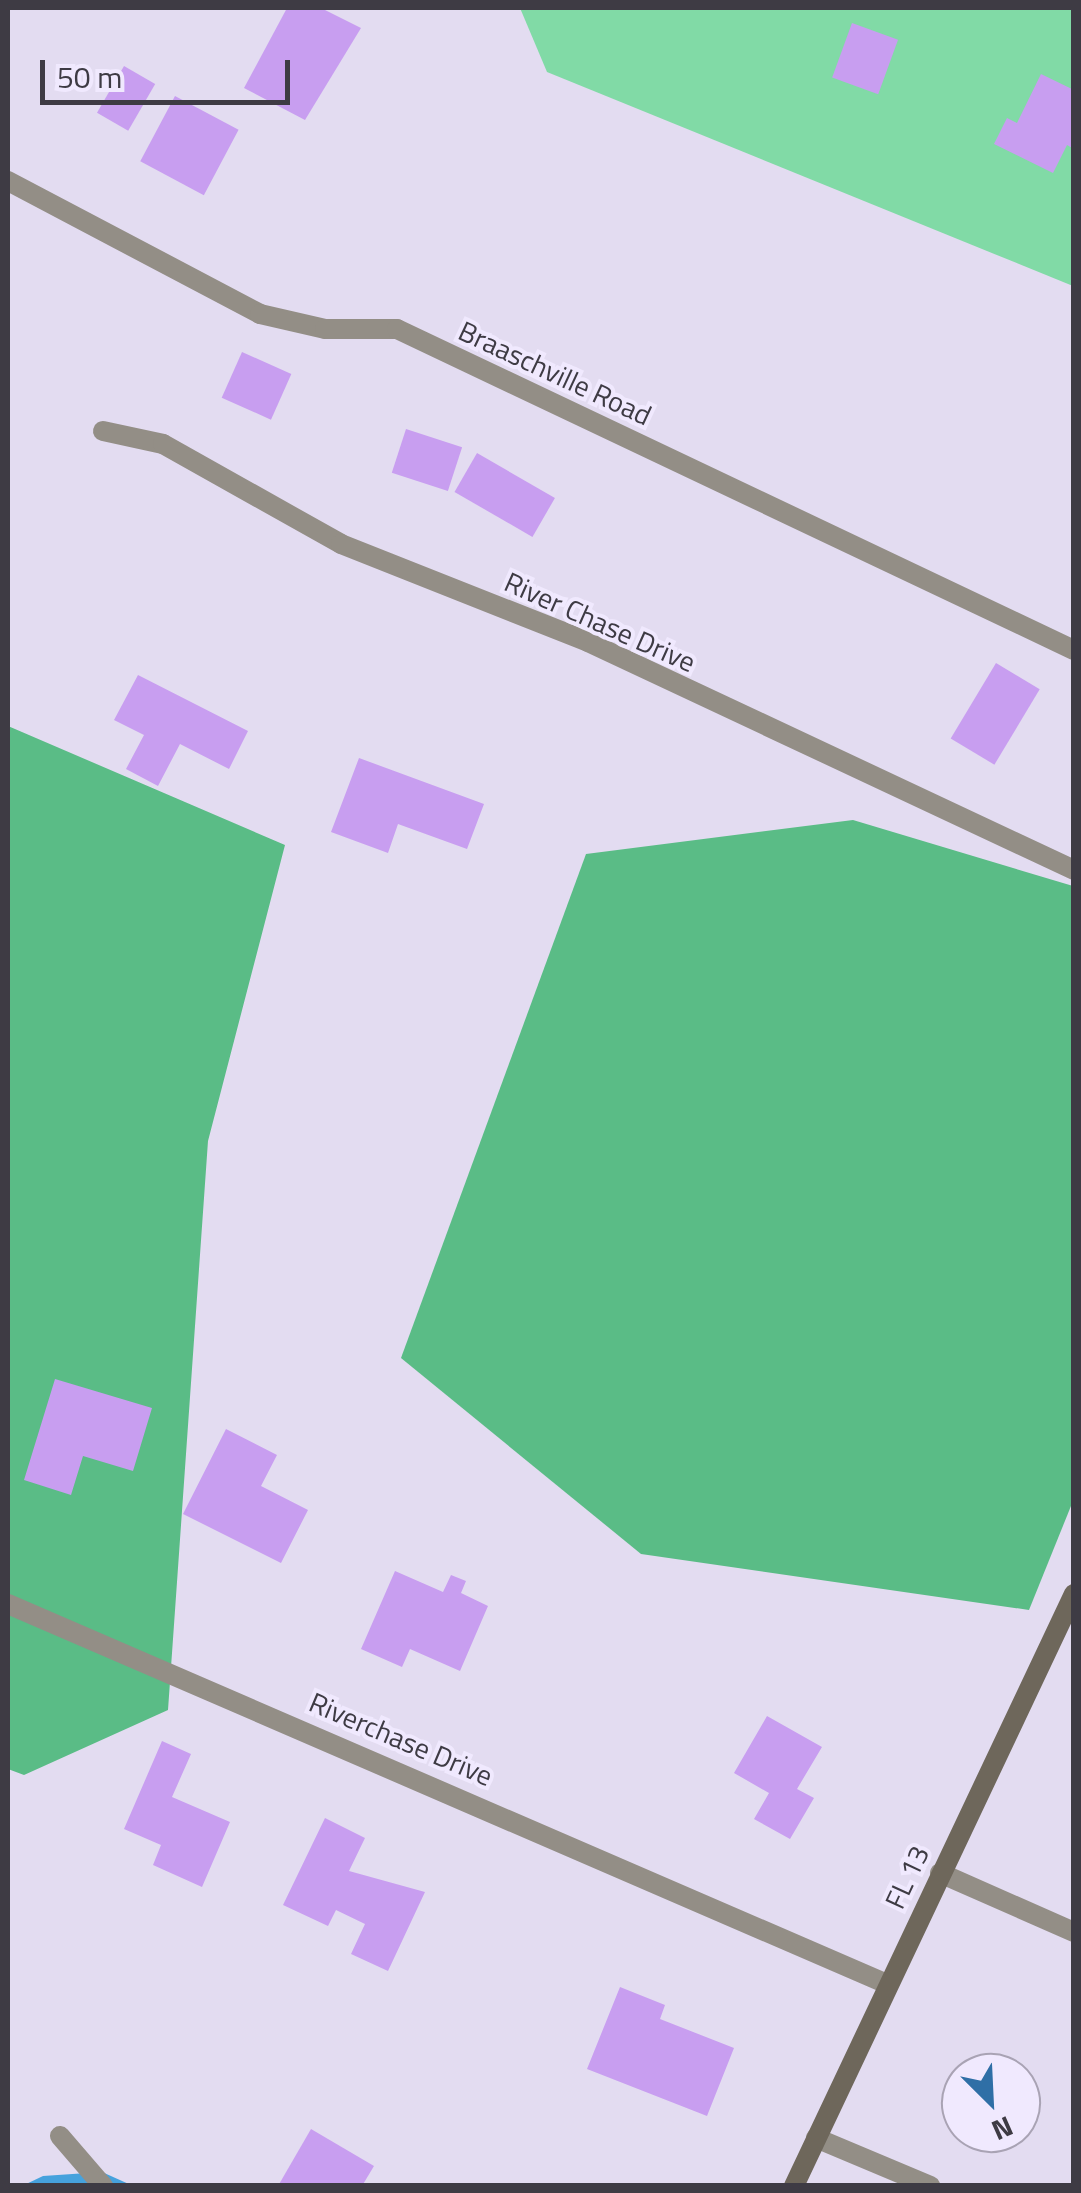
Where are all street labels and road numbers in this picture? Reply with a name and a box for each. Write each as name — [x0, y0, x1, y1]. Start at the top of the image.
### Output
street label: Braaschville Road — [453, 314, 657, 432]
street label: River Chase Drive — [499, 565, 701, 679]
street label: Riverchase Drive — [304, 1685, 498, 1793]
street label: FL 13 — [878, 1840, 936, 1914]

